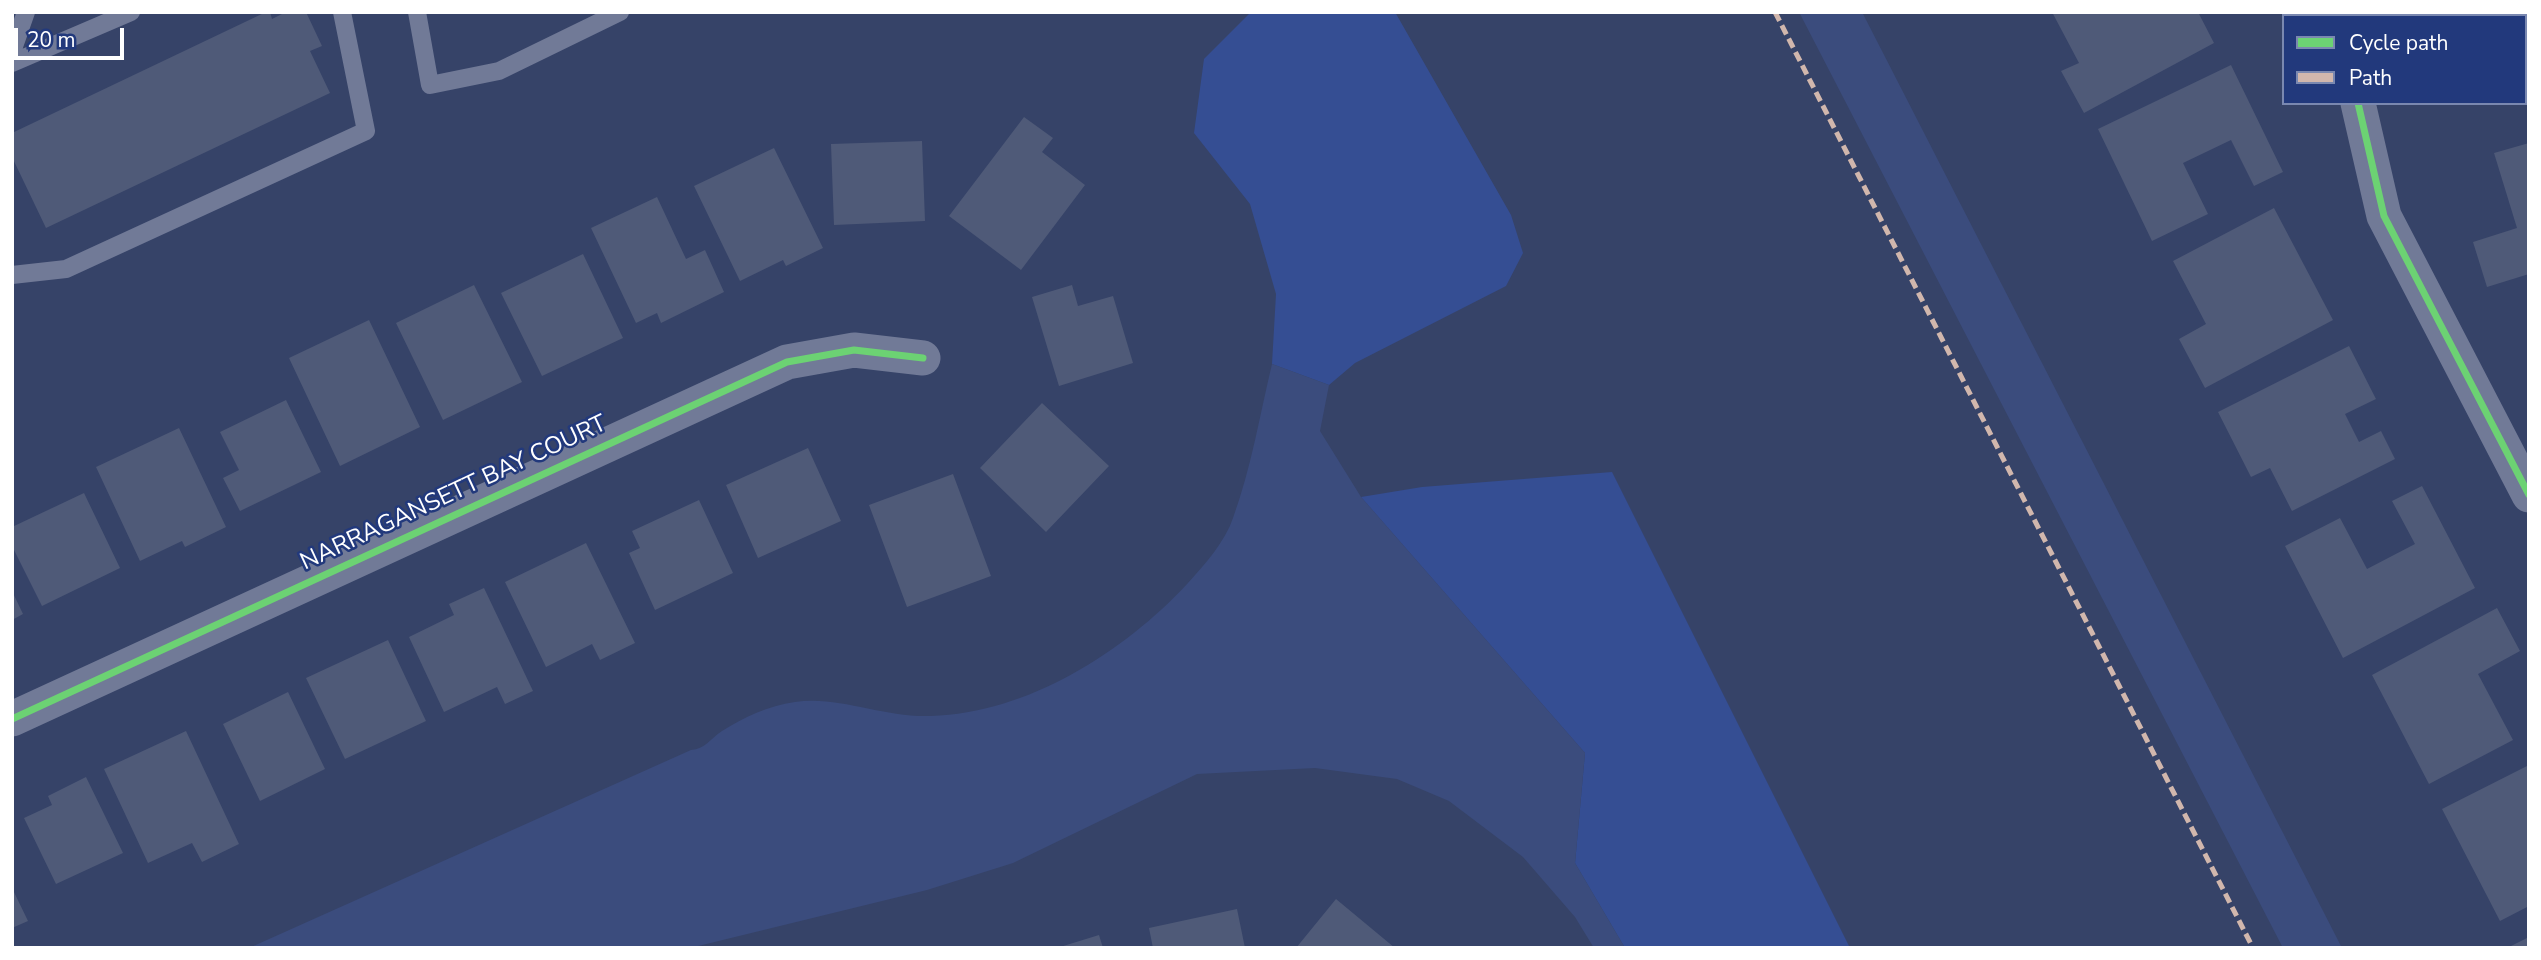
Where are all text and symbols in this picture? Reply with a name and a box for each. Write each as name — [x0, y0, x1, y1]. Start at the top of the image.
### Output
scale bar — [18, 14, 128, 58]
legend — [2282, 14, 2527, 105]
text: 20 m — [27, 26, 76, 54]
text: Cycle path — [2349, 29, 2448, 57]
text: Path — [2349, 64, 2392, 92]
street label: NARRAGANSETT BAY COURT — [296, 410, 612, 578]

